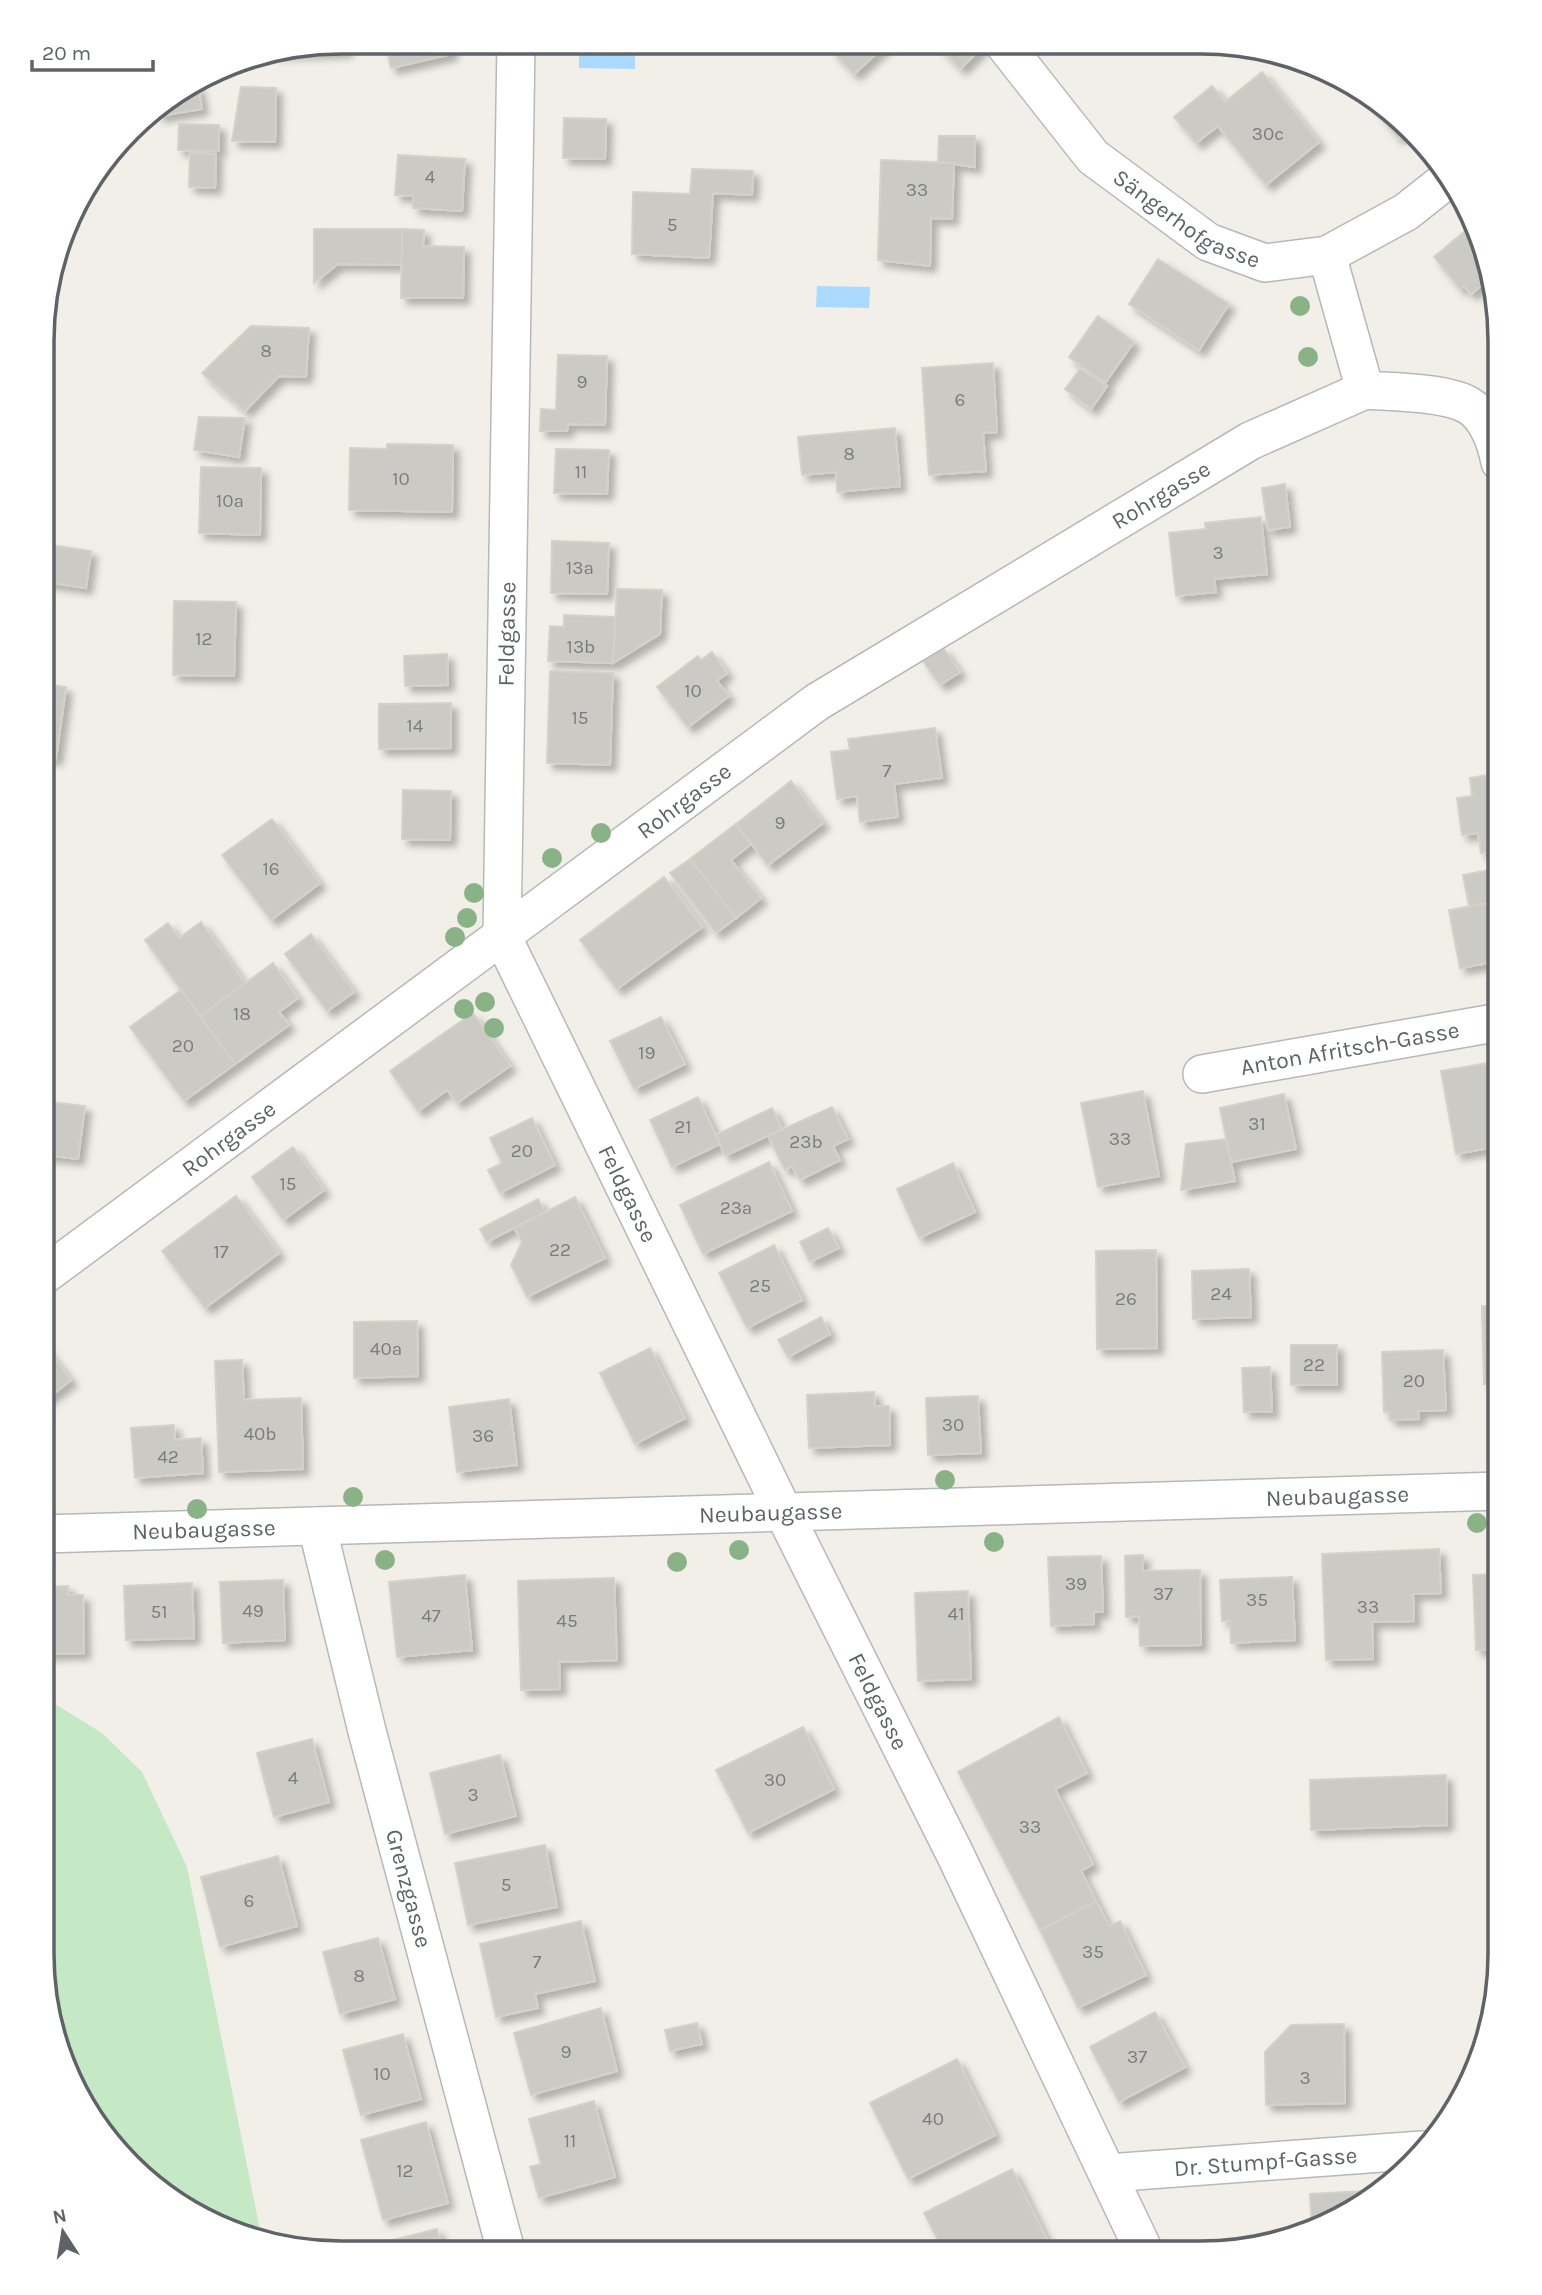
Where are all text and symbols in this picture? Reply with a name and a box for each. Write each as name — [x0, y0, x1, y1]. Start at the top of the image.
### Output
scale bar — [32, 28, 152, 72]
text: 20 m — [42, 41, 91, 65]
house number: 30c — [1252, 123, 1284, 145]
street label: Sängerhofgasse — [1108, 163, 1264, 274]
house number: 4 — [425, 166, 436, 188]
house number: 33 — [906, 179, 928, 201]
house number: 5 — [667, 214, 677, 236]
house number: 8 — [260, 340, 272, 362]
house number: 9 — [576, 371, 588, 393]
house number: 6 — [955, 389, 965, 411]
house number: 8 — [843, 443, 855, 465]
street label: Rohrgasse — [1107, 455, 1215, 535]
house number: 11 — [575, 461, 587, 483]
house number: 10 — [392, 468, 410, 490]
house number: 10a — [216, 490, 244, 512]
house number: 3 — [1212, 542, 1224, 564]
house number: 13a — [566, 557, 594, 579]
street label: Feldgasse — [493, 581, 521, 687]
house number: 12 — [195, 628, 213, 650]
house number: 13b — [567, 636, 595, 658]
house number: 10 — [684, 680, 702, 702]
house number: 15 — [571, 707, 589, 729]
house number: 14 — [407, 715, 424, 737]
street label: Rohrgasse — [632, 757, 736, 844]
house number: 7 — [883, 760, 892, 782]
house number: 9 — [774, 812, 786, 834]
house number: 16 — [262, 858, 280, 880]
house number: 18 — [233, 1003, 251, 1025]
street label: Anton Afritsch-Gasse — [1238, 1016, 1461, 1081]
house number: 20 — [172, 1035, 194, 1057]
house number: 19 — [638, 1042, 656, 1064]
street label: Rohrgasse — [176, 1095, 281, 1182]
house number: 31 — [1248, 1113, 1266, 1135]
house number: 21 — [674, 1116, 692, 1138]
house number: 33 — [1109, 1128, 1131, 1150]
house number: 23b — [789, 1131, 823, 1153]
house number: 20 — [511, 1140, 533, 1162]
street label: Feldgasse — [593, 1141, 663, 1247]
house number: 15 — [279, 1173, 297, 1195]
house number: 23a — [720, 1197, 752, 1219]
house number: 22 — [549, 1239, 571, 1261]
house number: 17 — [213, 1241, 229, 1263]
house number: 25 — [749, 1275, 771, 1297]
house number: 24 — [1210, 1283, 1232, 1305]
house number: 26 — [1115, 1288, 1137, 1310]
house number: 40a — [370, 1338, 402, 1360]
house number: 22 — [1303, 1354, 1325, 1376]
house number: 20 — [1403, 1370, 1425, 1392]
house number: 30 — [942, 1414, 964, 1436]
house number: 40b — [243, 1423, 277, 1445]
house number: 36 — [472, 1425, 494, 1447]
house number: 42 — [157, 1446, 179, 1468]
street label: Neubaugasse — [1265, 1480, 1409, 1511]
street label: Neubaugasse — [699, 1497, 843, 1528]
street label: Neubaugasse — [132, 1514, 276, 1545]
house number: 39 — [1065, 1573, 1087, 1595]
house number: 37 — [1153, 1583, 1173, 1605]
house number: 35 — [1246, 1589, 1268, 1611]
house number: 33 — [1357, 1596, 1379, 1618]
house number: 49 — [242, 1600, 264, 1622]
house number: 51 — [150, 1601, 168, 1623]
house number: 41 — [948, 1603, 964, 1625]
house number: 47 — [421, 1605, 441, 1627]
house number: 45 — [556, 1610, 578, 1632]
street label: Feldgasse — [843, 1648, 914, 1754]
house number: 4 — [288, 1767, 299, 1789]
house number: 30 — [764, 1769, 786, 1791]
house number: 3 — [467, 1784, 479, 1806]
house number: 33 — [1019, 1816, 1041, 1838]
street label: Grenzgasse — [380, 1826, 438, 1951]
house number: 5 — [501, 1874, 511, 1896]
house number: 6 — [244, 1890, 254, 1912]
house number: 35 — [1082, 1941, 1104, 1963]
house number: 7 — [533, 1951, 542, 1973]
house number: 8 — [353, 1965, 365, 1987]
house number: 9 — [560, 2041, 572, 2063]
house number: 37 — [1127, 2046, 1147, 2068]
house number: 10 — [373, 2063, 391, 2085]
house number: 3 — [1299, 2067, 1311, 2089]
house number: 40 — [922, 2108, 944, 2130]
house number: 11 — [564, 2130, 576, 2152]
street label: Dr. Stumpf-Gasse — [1173, 2141, 1358, 2182]
house number: 12 — [396, 2160, 414, 2182]
north arrow — [28, 2197, 98, 2267]
text: N — [51, 2204, 69, 2229]

